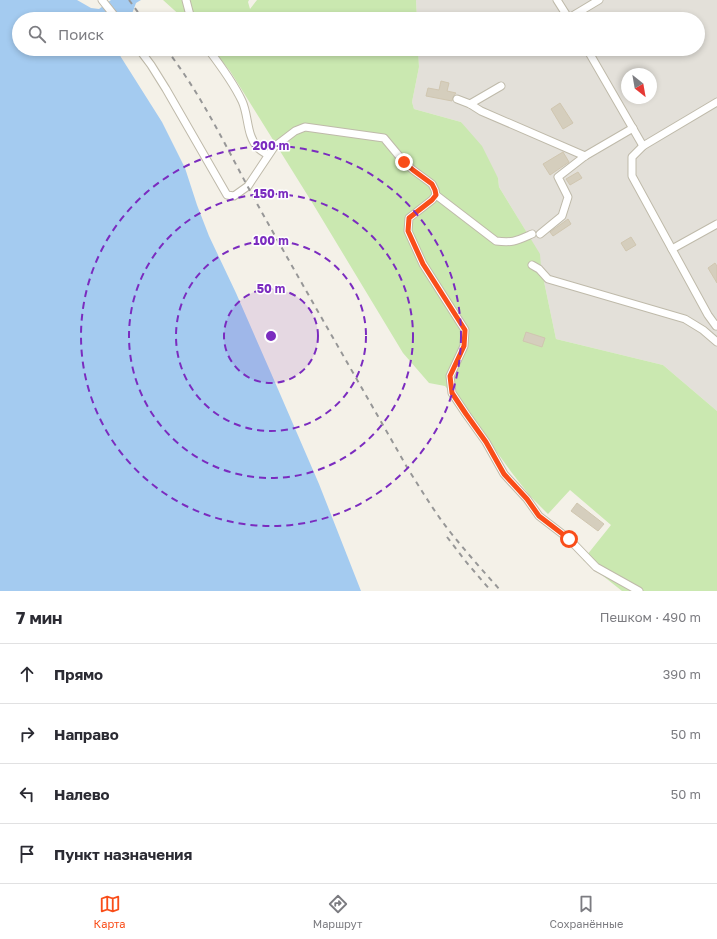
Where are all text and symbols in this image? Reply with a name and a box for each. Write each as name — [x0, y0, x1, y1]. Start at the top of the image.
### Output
search box — [12, 12, 705, 56]
icon: search — [26, 23, 48, 45]
text: Поиск — [58, 25, 104, 43]
north arrow — [621, 68, 657, 104]
text: 200 m — [253, 138, 289, 153]
route end — [395, 153, 413, 171]
text: 150 m — [254, 186, 288, 201]
text: 100 m — [253, 233, 289, 248]
text: 50 m — [257, 281, 285, 296]
centre of rings — [264, 329, 278, 343]
route start — [560, 530, 578, 548]
text: 7 мин — [16, 607, 63, 628]
text: Пешком · 490 m — [600, 609, 701, 625]
icon: ahead — [16, 663, 38, 685]
text: Прямо — [54, 665, 103, 683]
text: 390 m — [663, 666, 701, 682]
icon: right — [16, 723, 38, 745]
text: Направо — [54, 725, 119, 743]
text: 50 m — [671, 726, 701, 742]
icon: left — [16, 783, 38, 805]
text: Налево — [54, 785, 110, 803]
text: 50 m — [671, 786, 701, 802]
icon: arrive — [16, 843, 38, 865]
text: Пункт назначения — [54, 845, 192, 863]
tab: Карта — [94, 893, 125, 930]
tab: Маршрут — [313, 893, 362, 930]
tab: Сохранённые — [550, 893, 623, 930]

